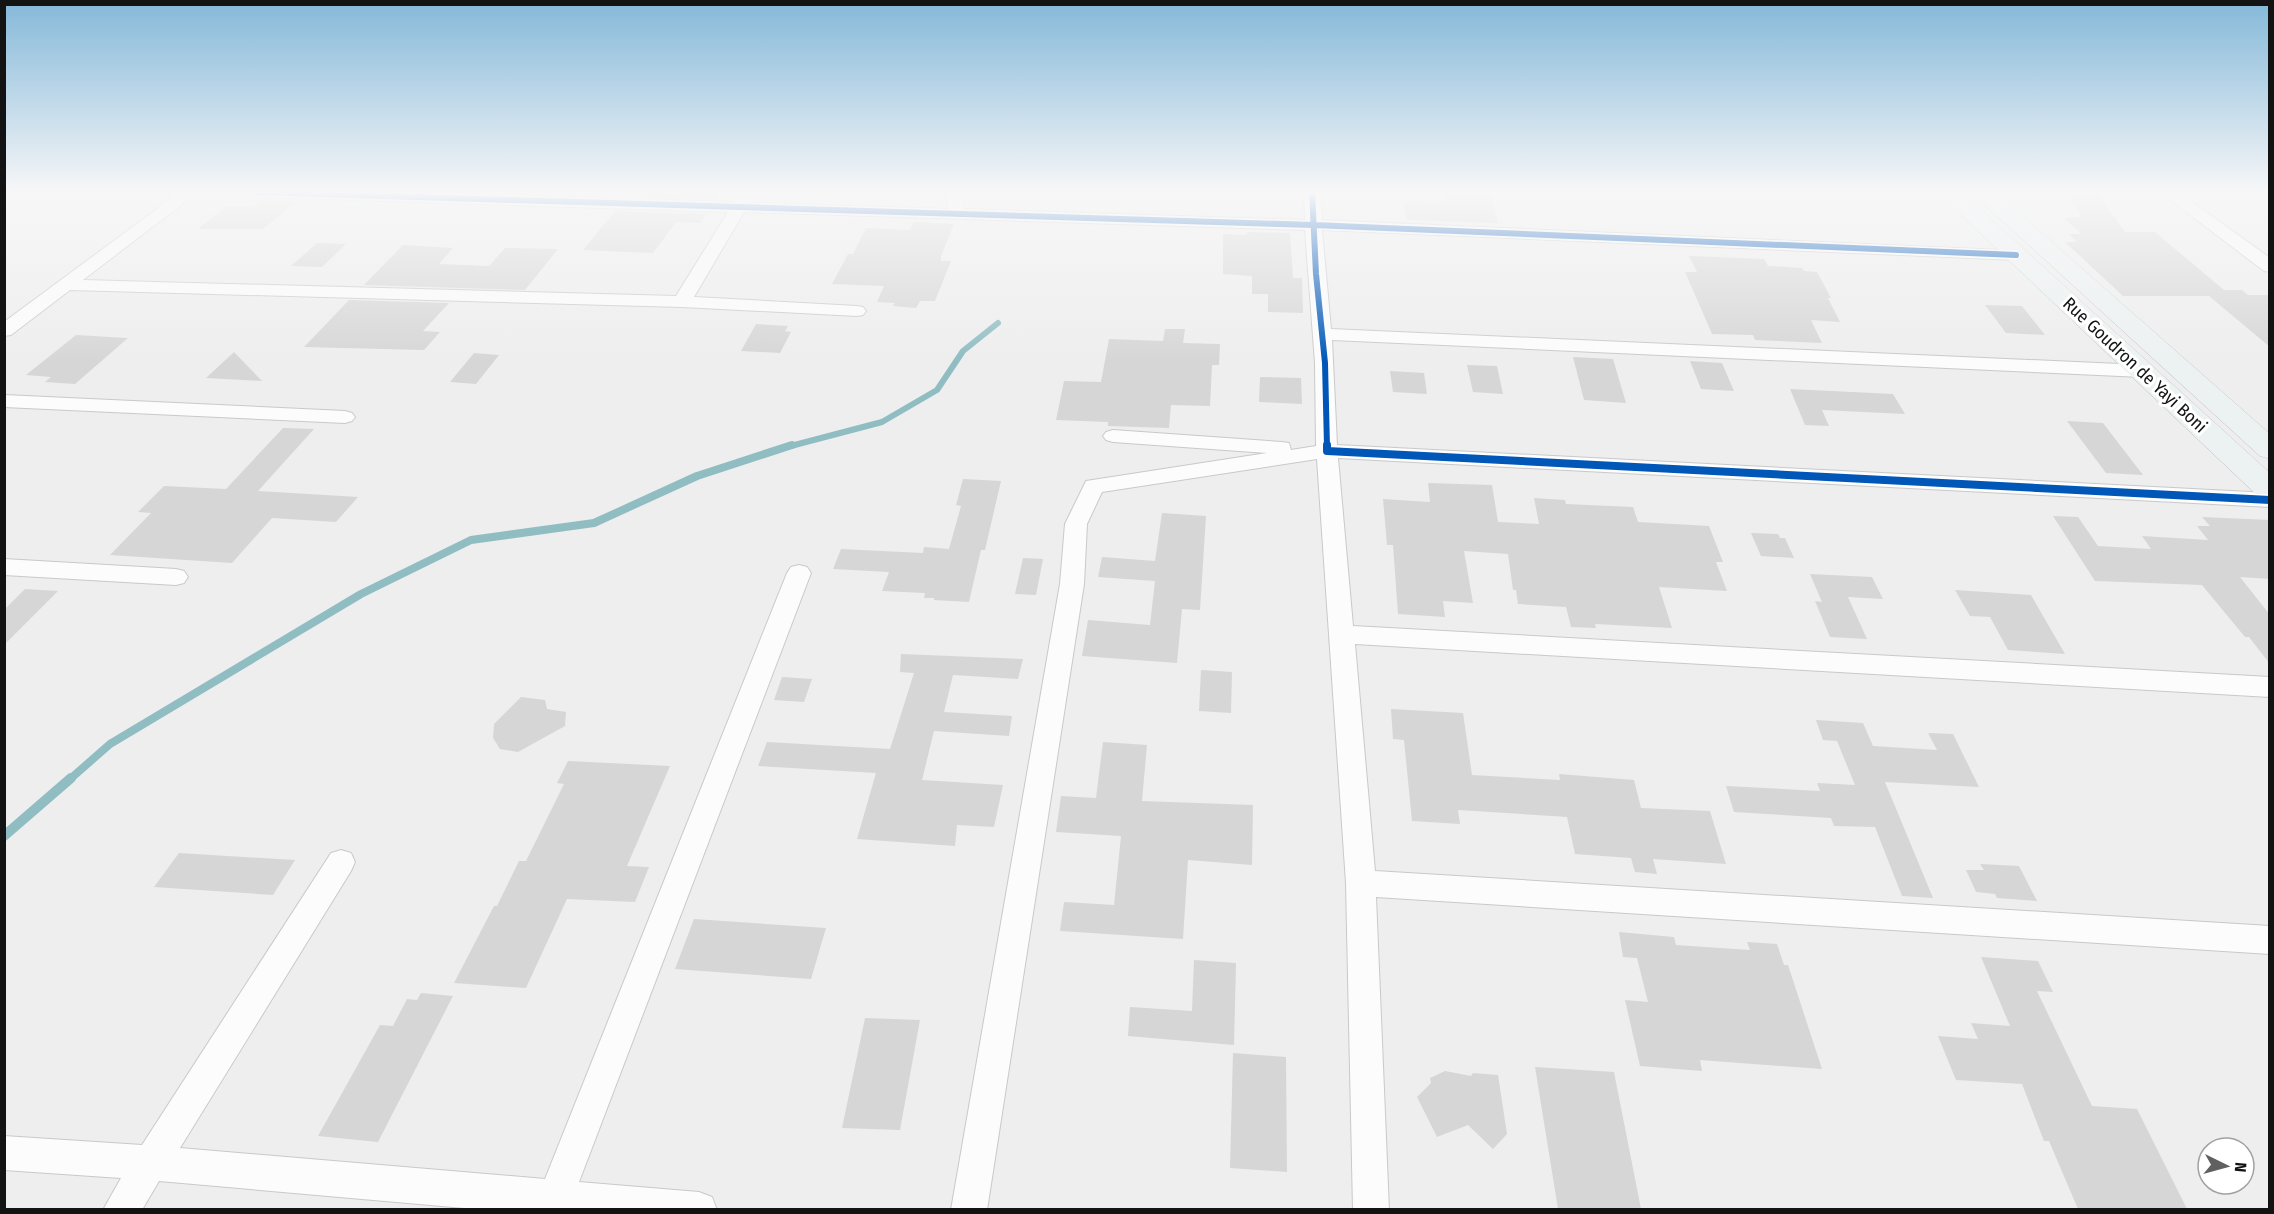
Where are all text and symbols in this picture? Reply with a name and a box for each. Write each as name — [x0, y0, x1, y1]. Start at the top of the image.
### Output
street label: Rue Goudron de Yayi Boni — [2058, 292, 2212, 438]
north arrow — [2196, 1136, 2256, 1196]
text: N — [2231, 1162, 2250, 1173]

